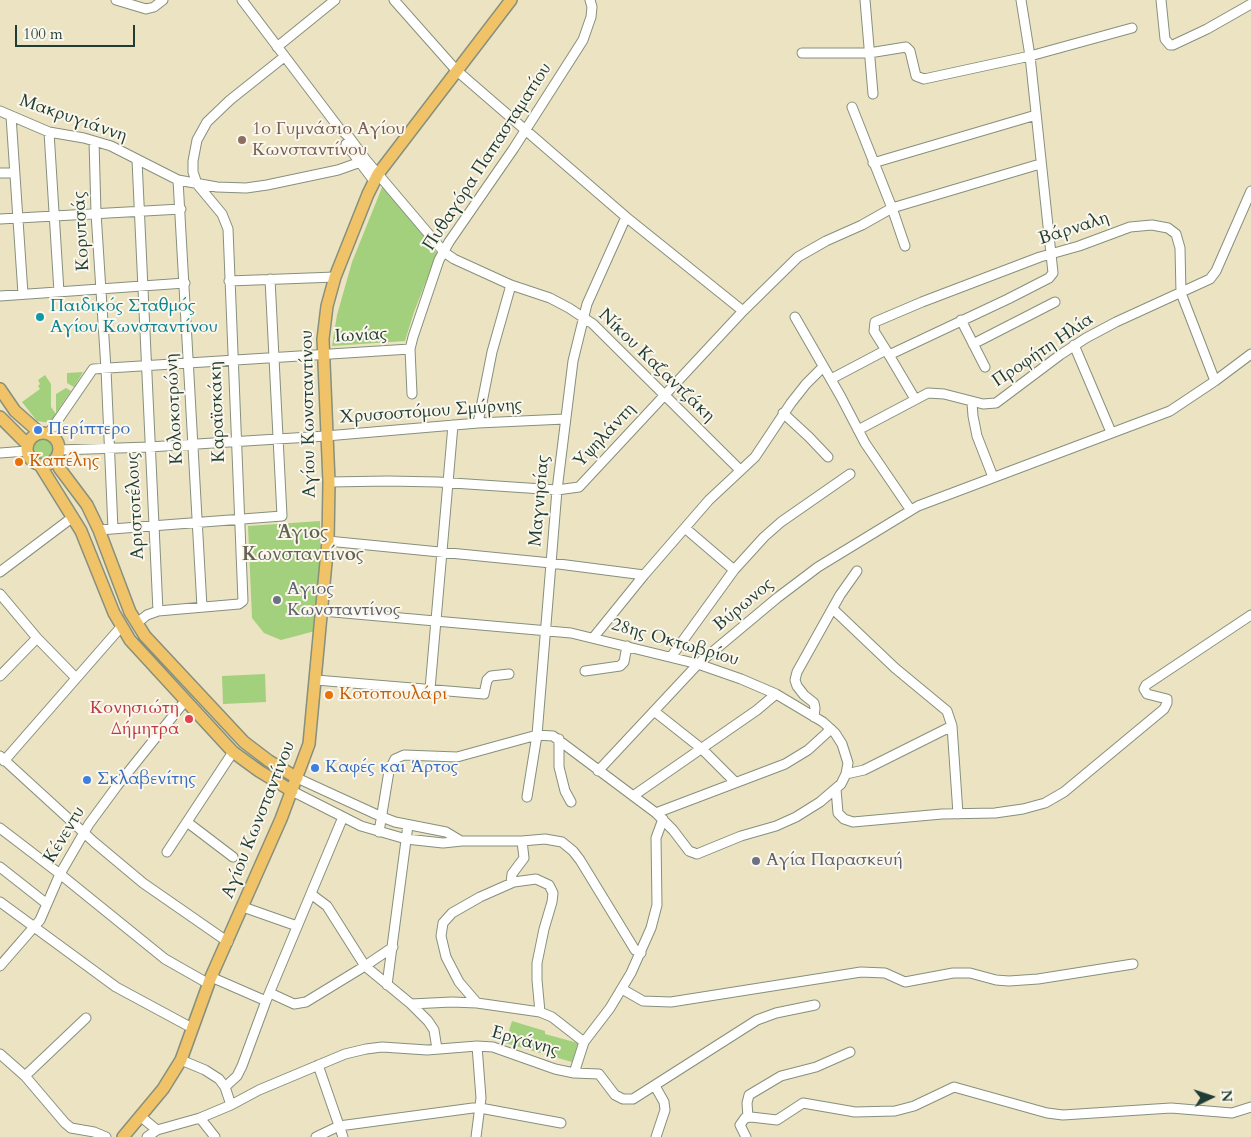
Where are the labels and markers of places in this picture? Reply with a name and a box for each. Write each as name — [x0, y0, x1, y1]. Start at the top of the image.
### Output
place label: 1ο Γυμνάσιο Αγίου Κωνσταντίνου — [252, 119, 405, 162]
marker: 1ο Γυμνάσιο Αγίου Κωνσταντίνου — [236, 134, 248, 146]
place label: Παιδικός Σταθμός Αγίου Κωνσταντίνου — [50, 296, 218, 338]
marker: Παιδικός Σταθμός Αγίου Κωνσταντίνου — [34, 311, 46, 323]
place label: Περίπτερο — [48, 419, 130, 441]
marker: Περίπτερο — [32, 424, 44, 436]
place label: Καπέλης — [29, 451, 99, 473]
marker: Καπέλης — [13, 456, 25, 468]
place label: Αγιος Κωνσταντίνος — [287, 579, 401, 622]
marker: Αγιος Κωνσταντίνος — [271, 594, 283, 606]
place label: Κοτοπουλάρι — [339, 684, 448, 706]
marker: Κοτοπουλάρι — [323, 689, 335, 701]
place label: Κονησιώτη Δήμητρα — [90, 698, 179, 741]
marker: Κονησιώτη Δήμητρα — [183, 713, 195, 725]
place label: Καφές και Άρτος — [325, 757, 458, 779]
marker: Καφές και Άρτος — [309, 762, 321, 774]
place label: Σκλαβενίτης — [97, 769, 196, 791]
marker: Σκλαβενίτης — [81, 774, 93, 786]
place label: Αγία Παρασκευή — [766, 850, 903, 872]
marker: Αγία Παρασκευή — [750, 855, 762, 867]

